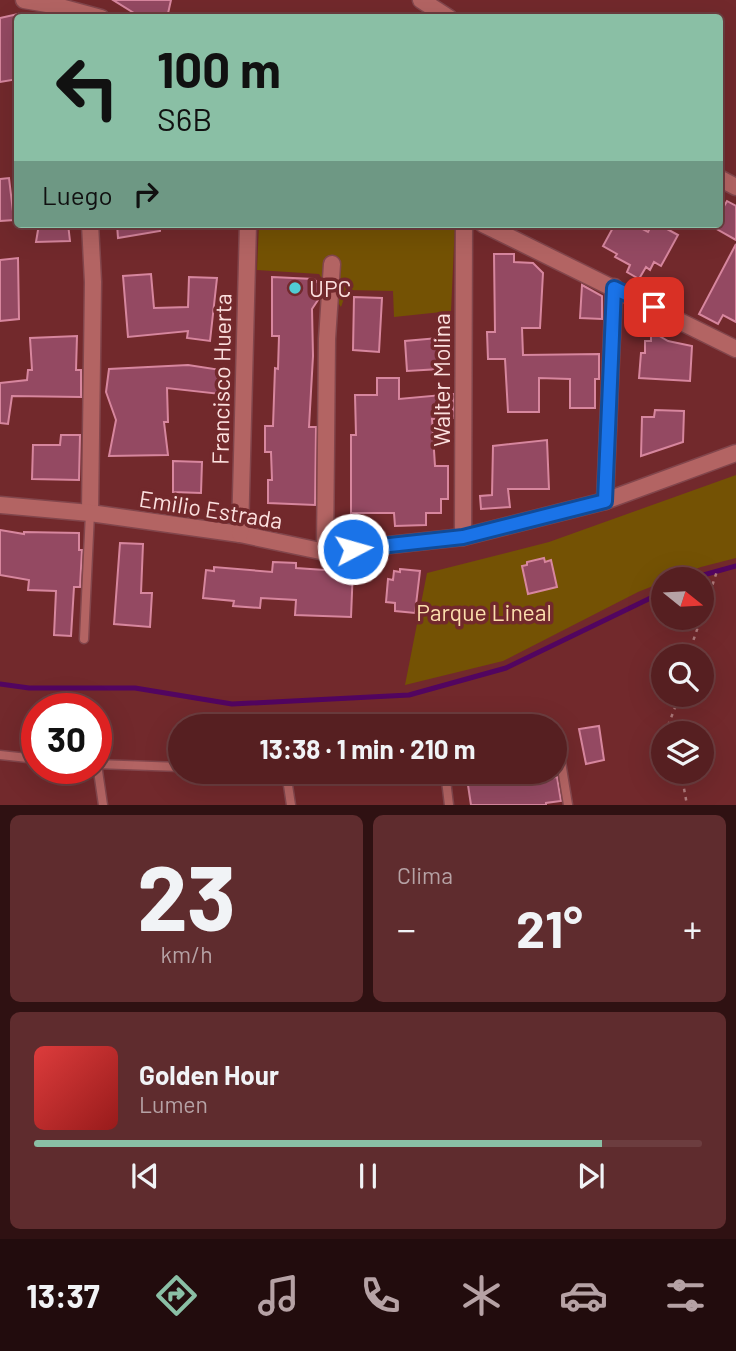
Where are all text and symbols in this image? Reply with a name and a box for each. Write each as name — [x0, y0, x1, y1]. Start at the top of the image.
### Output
text: 100 m — [157, 39, 281, 98]
icon: left — [42, 42, 133, 133]
text: S6B — [157, 99, 212, 137]
icon: right — [127, 175, 165, 213]
text: Luego — [42, 179, 113, 210]
place label: UPC — [309, 274, 351, 302]
pin — [624, 277, 684, 337]
marker: UPC — [287, 280, 303, 296]
icon: arrive — [635, 288, 673, 326]
street label: Francisco Huerta — [206, 293, 236, 465]
street label: Walter Molina — [427, 313, 455, 447]
street label: Emilio Estrada — [137, 484, 285, 534]
position arrow — [316, 512, 390, 586]
north arrow — [651, 567, 714, 630]
map controls — [651, 567, 714, 784]
park label: Parque Lineal — [416, 598, 552, 626]
button: search — [651, 644, 714, 707]
speed limit sign: 30 — [21, 693, 112, 784]
button: layers — [651, 721, 714, 784]
text: 13:38 · 1 min · 210 m — [259, 733, 476, 764]
text: 23 — [137, 840, 236, 949]
text: Clima — [397, 861, 453, 889]
text: 21° — [516, 896, 583, 958]
text: − — [397, 905, 416, 951]
text: + — [683, 905, 702, 951]
text: km/h — [160, 940, 213, 968]
text: Golden Hour — [139, 1059, 279, 1090]
text: Lumen — [139, 1090, 208, 1118]
icon: previous — [126, 1157, 164, 1195]
icon: pause — [349, 1157, 387, 1195]
icon: next — [572, 1157, 610, 1195]
icon: directions — [152, 1271, 201, 1320]
icon: music — [254, 1271, 303, 1320]
icon: phone — [356, 1271, 405, 1320]
icon: climate — [457, 1271, 506, 1320]
icon: car — [559, 1271, 608, 1320]
icon: filters — [661, 1271, 710, 1320]
text: 13:37 — [26, 1276, 100, 1314]

